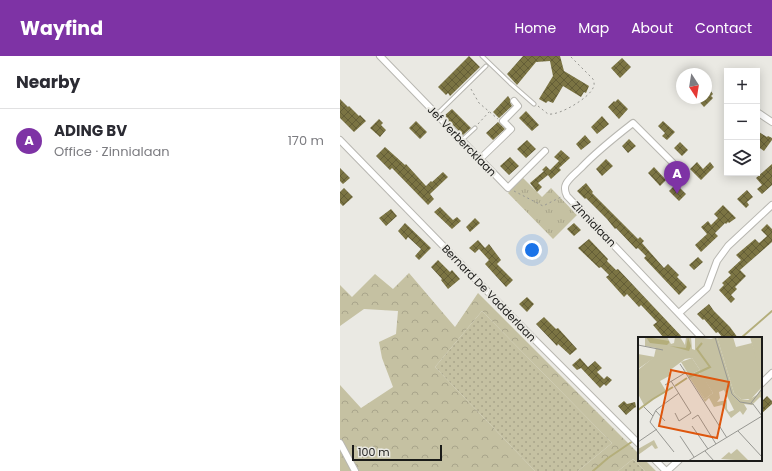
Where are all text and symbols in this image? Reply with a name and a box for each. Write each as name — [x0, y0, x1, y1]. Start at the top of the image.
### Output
text: Wayfind — [20, 15, 103, 42]
text: Home — [514, 18, 556, 38]
text: Map — [578, 18, 609, 38]
text: About — [631, 18, 673, 38]
text: Contact — [695, 18, 752, 38]
north arrow — [676, 68, 712, 104]
map controls — [724, 68, 760, 176]
button: + — [724, 68, 760, 104]
text: Nearby — [16, 70, 80, 94]
street label: Jef Verbercklaan — [424, 102, 500, 180]
button: − — [724, 104, 760, 140]
text: ADING BV — [54, 120, 127, 141]
text: A — [24, 131, 34, 150]
text: 170 m — [288, 131, 324, 150]
button: layers — [724, 140, 760, 176]
text: Office · Zinnialaan — [54, 142, 170, 161]
pin: A — [664, 161, 690, 194]
street label: Zinnialaan — [568, 198, 620, 250]
your location — [522, 240, 542, 260]
street label: Bernard De Vadderlaan — [438, 241, 540, 345]
inset map — [638, 337, 762, 461]
scale bar — [352, 443, 442, 462]
text: 100 m — [358, 444, 390, 460]

